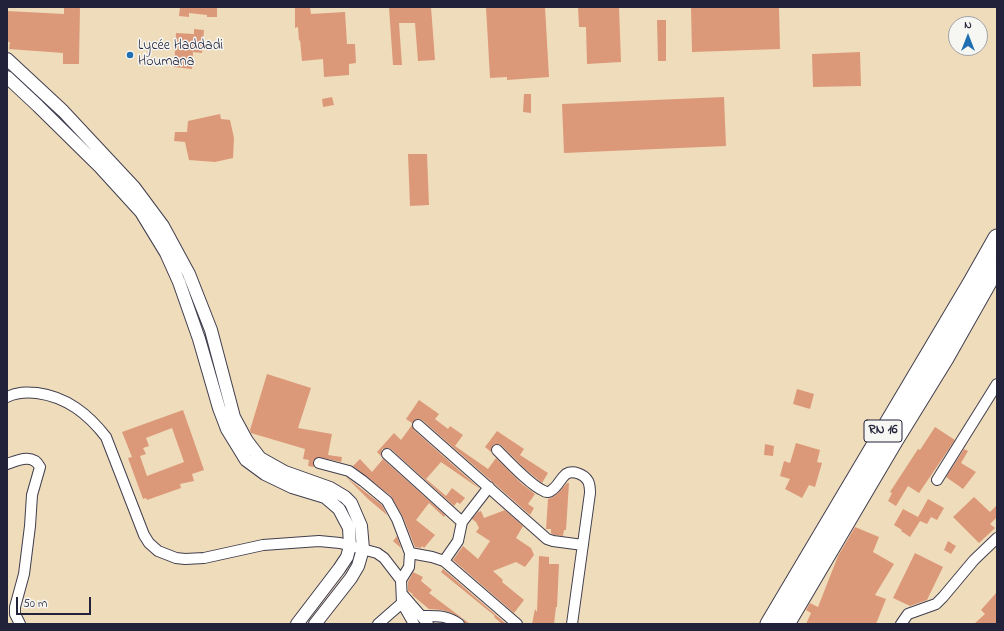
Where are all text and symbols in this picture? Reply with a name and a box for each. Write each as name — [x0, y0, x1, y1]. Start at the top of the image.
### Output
north arrow — [948, 16, 988, 56]
text: N — [964, 17, 972, 33]
place label: Lycée Haddadi Houmana — [138, 39, 223, 72]
marker: Lycée Haddadi Houmana — [125, 50, 135, 60]
road number: RN 16 — [864, 420, 902, 442]
scale bar — [18, 589, 93, 615]
text: 50 m — [23, 595, 47, 613]

